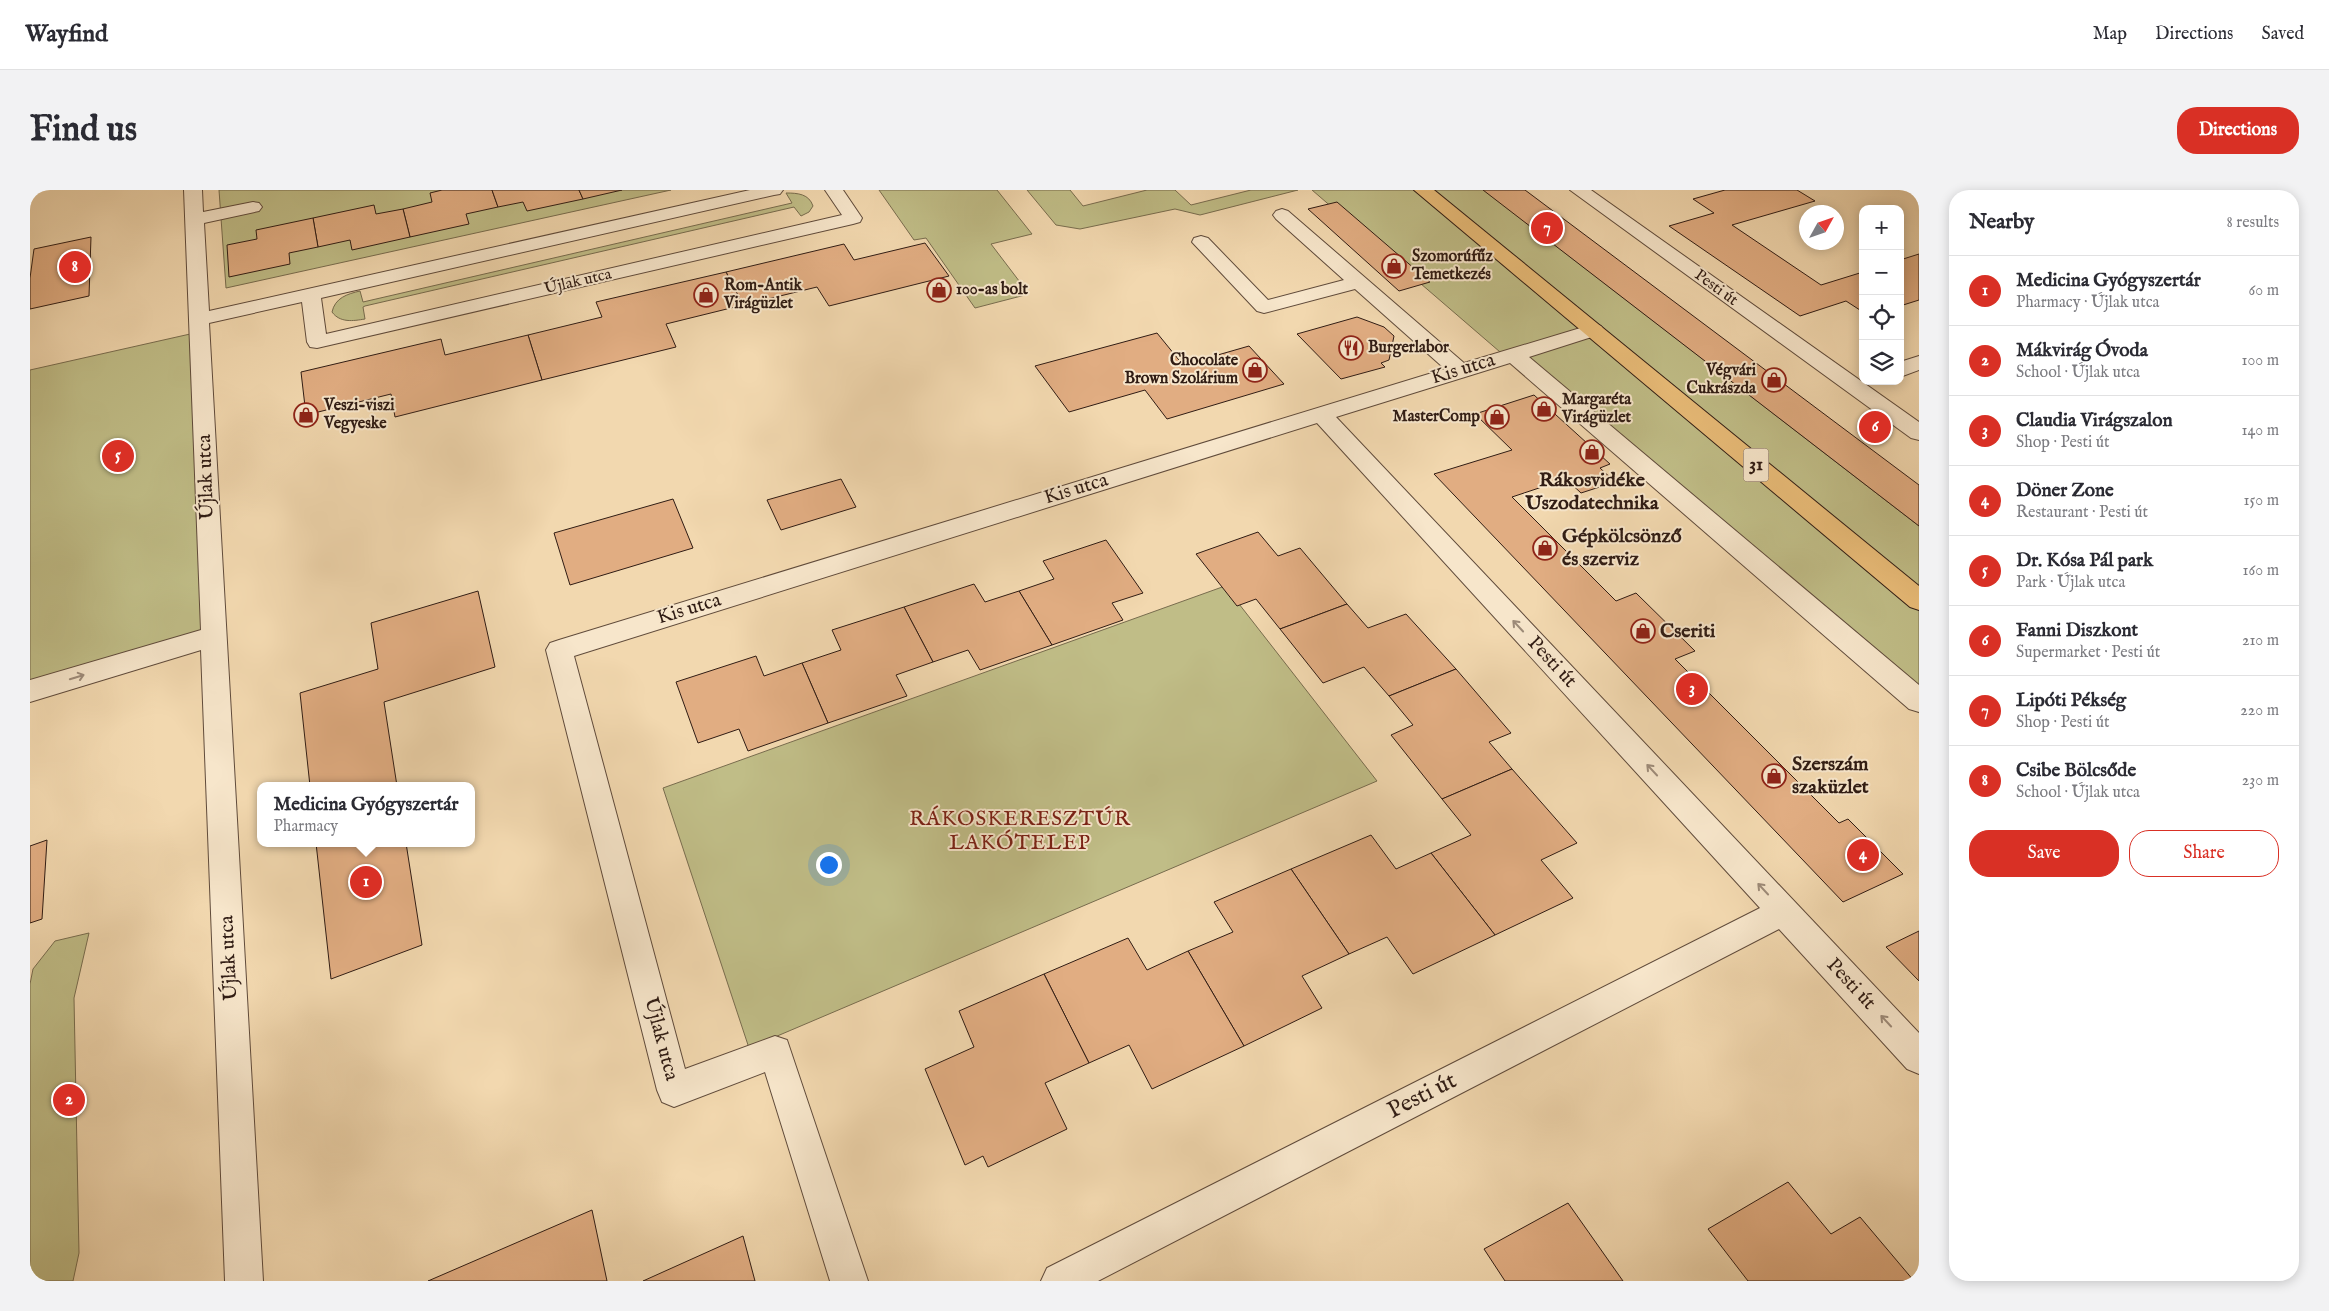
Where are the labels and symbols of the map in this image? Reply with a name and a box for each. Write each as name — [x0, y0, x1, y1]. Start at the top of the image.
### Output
north arrow — [1799, 205, 1844, 250]
pin: 7 — [1531, 209, 1563, 247]
place label: Szomorúfűz Temetkezés — [1411, 247, 1493, 285]
pin: 8 — [59, 248, 91, 286]
shop icon: Szomorúfűz Temetkezés — [1381, 253, 1407, 279]
street label: Újlak utca — [542, 264, 614, 299]
street label: Pesti út — [1690, 265, 1742, 311]
place label: Rom-Antik Virágüzlet — [723, 276, 803, 314]
shop icon: 100-as bolt — [926, 277, 952, 303]
place label: 100-as bolt — [956, 280, 1029, 300]
shop icon: Rom-Antik Virágüzlet — [693, 282, 719, 308]
restaurant icon: Burgerlabor — [1338, 335, 1364, 361]
place label: Burgerlabor — [1368, 338, 1449, 358]
street label: Kis utca — [1428, 347, 1498, 391]
place label: Chocolate Brown Szolárium — [1124, 351, 1239, 389]
shop icon: Chocolate Brown Szolárium — [1242, 357, 1268, 383]
place label: Végvári Cukrászda — [1686, 361, 1757, 399]
shop icon: Végvári Cukrászda — [1761, 367, 1787, 393]
place label: Margaréta Virágüzlet — [1561, 390, 1632, 428]
place label: Veszi-viszi Vegyeske — [323, 396, 395, 434]
shop icon: Margaréta Virágüzlet — [1531, 396, 1557, 422]
shop icon: Veszi-viszi Vegyeske — [293, 402, 319, 428]
shop icon: MasterComp — [1484, 404, 1510, 430]
place label: MasterComp — [1393, 407, 1480, 427]
pin: 6 — [1859, 408, 1891, 446]
street label: Újlak utca — [192, 434, 220, 520]
pin: 5 — [102, 437, 134, 475]
shop icon: Rákosvidéke Uszodatechnika — [1579, 439, 1605, 465]
road number: 31 — [1744, 448, 1768, 482]
street label: Kis utca — [1041, 467, 1111, 511]
place label: Rákosvidéke Uszodatechnika — [1524, 468, 1659, 516]
place label: Gépkölcsönző és szerviz — [1562, 524, 1682, 572]
shop icon: Gépkölcsönző és szerviz — [1532, 535, 1558, 561]
street label: Kis utca — [654, 587, 724, 631]
shop icon: Cseriti — [1630, 618, 1656, 644]
one-way arrow — [1512, 619, 1524, 632]
place label: Cseriti — [1660, 619, 1716, 644]
street label: Pesti út — [1522, 631, 1582, 693]
pin: 3 — [1676, 670, 1708, 708]
one-way arrow — [68, 672, 84, 682]
place label: Szerszám szaküzlet — [1792, 752, 1869, 800]
shop icon: Szerszám szaküzlet — [1761, 763, 1787, 789]
one-way arrow — [1646, 764, 1658, 777]
district label: RÁKOSKERESZTÚR LAKÓTELEP — [909, 805, 1131, 857]
pin: 4 — [1847, 836, 1879, 874]
your location — [816, 852, 842, 878]
pin: 1 — [350, 863, 382, 901]
one-way arrow — [1757, 883, 1769, 896]
street label: Újlak utca — [214, 914, 244, 1001]
street label: Pesti út — [1821, 953, 1881, 1015]
street label: Újlak utca — [638, 995, 684, 1084]
one-way arrow — [1880, 1015, 1892, 1027]
street label: Pesti út — [1382, 1065, 1462, 1127]
pin: 2 — [53, 1081, 85, 1119]

